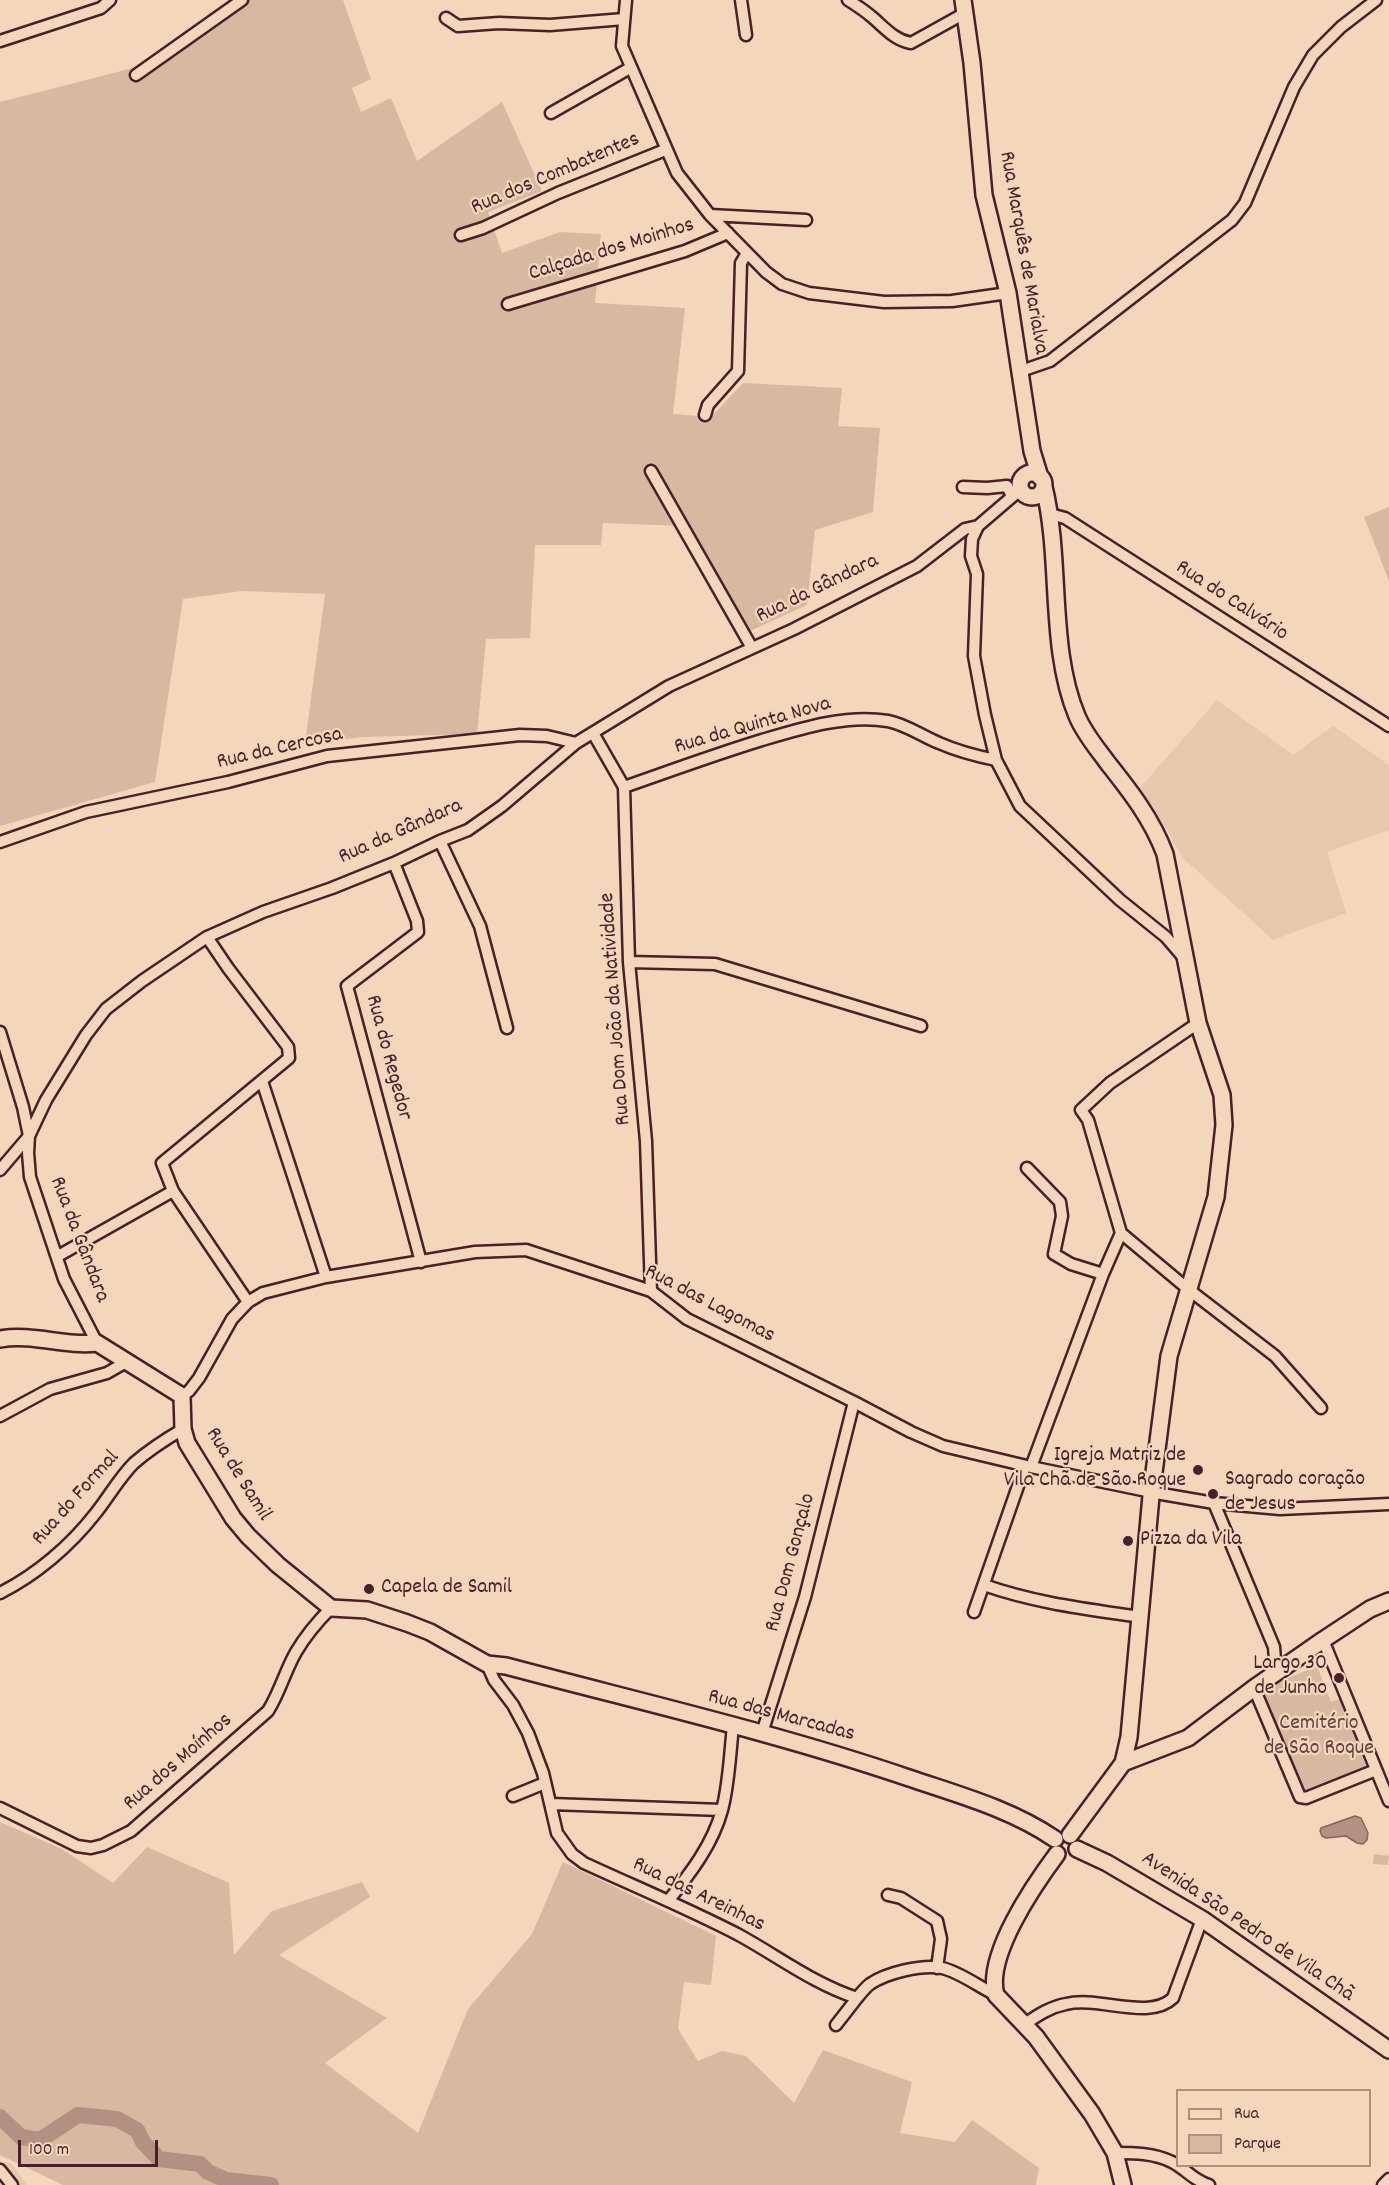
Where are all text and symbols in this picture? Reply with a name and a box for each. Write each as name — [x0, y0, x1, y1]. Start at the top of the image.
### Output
street label: Rua dos Combatentes — [468, 128, 644, 222]
street label: Rua Marquês de Marialva — [991, 150, 1053, 356]
street label: Calçada dos Moinhos — [526, 213, 698, 289]
street label: Rua da Gândara — [753, 549, 883, 631]
street label: Rua do Calvário — [1170, 556, 1292, 648]
street label: Rua da Quinta Nova — [672, 692, 834, 762]
street label: Rua da Cercosa — [215, 723, 345, 777]
street label: Rua da Gândara — [335, 794, 467, 872]
street label: Rua Dom João da Natividade — [596, 892, 638, 1126]
street label: Rua do Regedor — [358, 992, 416, 1124]
street label: Rua da Gândara — [42, 1173, 114, 1307]
street label: Rua das Lagomas — [639, 1260, 779, 1350]
street label: Rua de Samil — [198, 1423, 276, 1527]
place label: Igreja Matriz de Vila Chã de São Roque — [1004, 1444, 1186, 1496]
street label: Rua do Formal — [27, 1446, 127, 1552]
marker: Igreja Matriz de Vila Chã de São Roque — [1191, 1463, 1205, 1477]
place label: Sagrado coração de Jesus — [1225, 1468, 1365, 1520]
marker: Sagrado coração de Jesus — [1206, 1487, 1220, 1501]
street label: Rua Dom Gonçalo — [761, 1491, 823, 1635]
place label: Pizza da Vila — [1140, 1528, 1242, 1554]
marker: Pizza da Vila — [1121, 1534, 1135, 1548]
place label: Capela de Samil — [381, 1576, 512, 1602]
marker: Capela de Samil — [362, 1582, 376, 1596]
place label: Largo 30 de Junho — [1253, 1652, 1327, 1704]
marker: Largo 30 de Junho — [1332, 1671, 1346, 1685]
street label: Rua das Marcadas — [705, 1685, 857, 1749]
street label: Rua dos Moínhos — [119, 1708, 239, 1818]
park label: Cemitério de São Roque — [1264, 1712, 1374, 1764]
street label: Avenida São Pedro de Vila Chã — [1135, 1847, 1359, 2009]
street label: Rua das Areinhas — [627, 1853, 769, 1939]
legend — [1176, 2089, 1371, 2167]
text: Rua — [1234, 2102, 1259, 2127]
scale bar — [21, 2128, 160, 2166]
text: Parque — [1234, 2132, 1281, 2157]
text: 100 m — [29, 2138, 69, 2163]

